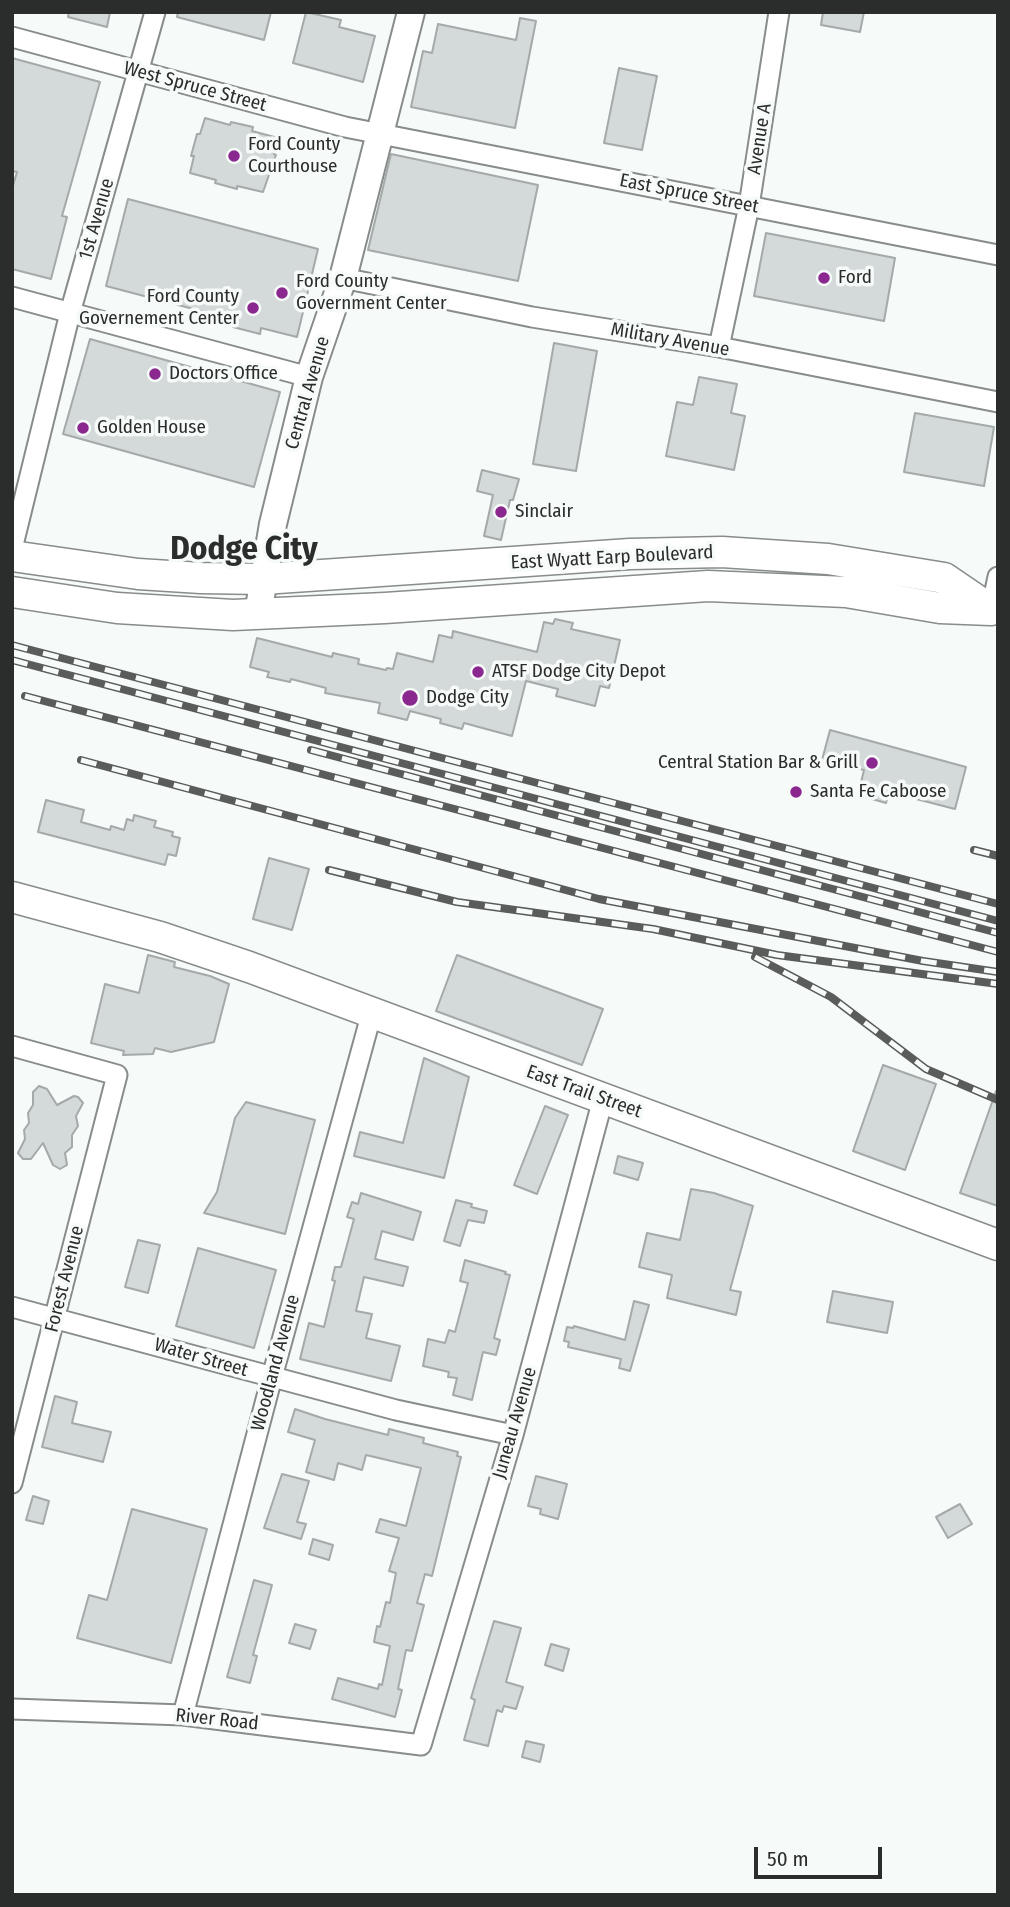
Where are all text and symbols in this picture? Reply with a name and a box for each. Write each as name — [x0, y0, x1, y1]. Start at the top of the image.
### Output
street label: West Spruce Street — [121, 57, 269, 117]
street label: Avenue A — [743, 102, 777, 176]
place label: Ford County Courthouse — [248, 134, 340, 178]
marker: Ford County Courthouse — [226, 148, 242, 164]
street label: East Spruce Street — [618, 169, 760, 219]
street label: 1st Avenue — [75, 176, 119, 262]
place label: Ford — [838, 267, 872, 289]
marker: Ford — [816, 270, 832, 286]
place label: Ford County Government Center — [296, 271, 447, 315]
marker: Ford County Government Center — [274, 285, 290, 301]
place label: Ford County Governement Center — [79, 286, 239, 330]
marker: Ford County Governement Center — [245, 300, 261, 316]
street label: Military Avenue — [609, 318, 731, 362]
street label: Central Avenue — [281, 334, 335, 452]
place label: Doctors Office — [169, 363, 278, 385]
marker: Doctors Office — [147, 366, 163, 382]
place label: Golden House — [97, 417, 206, 439]
marker: Golden House — [75, 420, 91, 436]
place label: Sinclair — [515, 501, 573, 523]
marker: Sinclair — [493, 504, 509, 520]
district label: Dodge City — [170, 530, 318, 570]
street label: East Wyatt Earp Boulevard — [510, 541, 714, 575]
place label: ATSF Dodge City Depot — [492, 661, 666, 683]
marker: ATSF Dodge City Depot — [470, 664, 486, 680]
place label: Dodge City — [426, 687, 509, 709]
marker: Dodge City — [400, 688, 420, 708]
place label: Central Station Bar & Grill — [658, 752, 858, 774]
marker: Central Station Bar & Grill — [864, 755, 880, 771]
place label: Santa Fe Caboose — [810, 781, 946, 803]
marker: Santa Fe Caboose — [788, 784, 804, 800]
street label: East Trail Street — [523, 1061, 645, 1123]
street label: Forest Avenue — [41, 1223, 89, 1335]
street label: Woodland Avenue — [247, 1292, 305, 1434]
street label: Water Street — [152, 1334, 250, 1382]
street label: Juneau Avenue — [488, 1365, 542, 1481]
street label: River Road — [174, 1704, 260, 1736]
scale bar — [758, 1834, 886, 1878]
text: 50 m — [767, 1846, 809, 1872]

